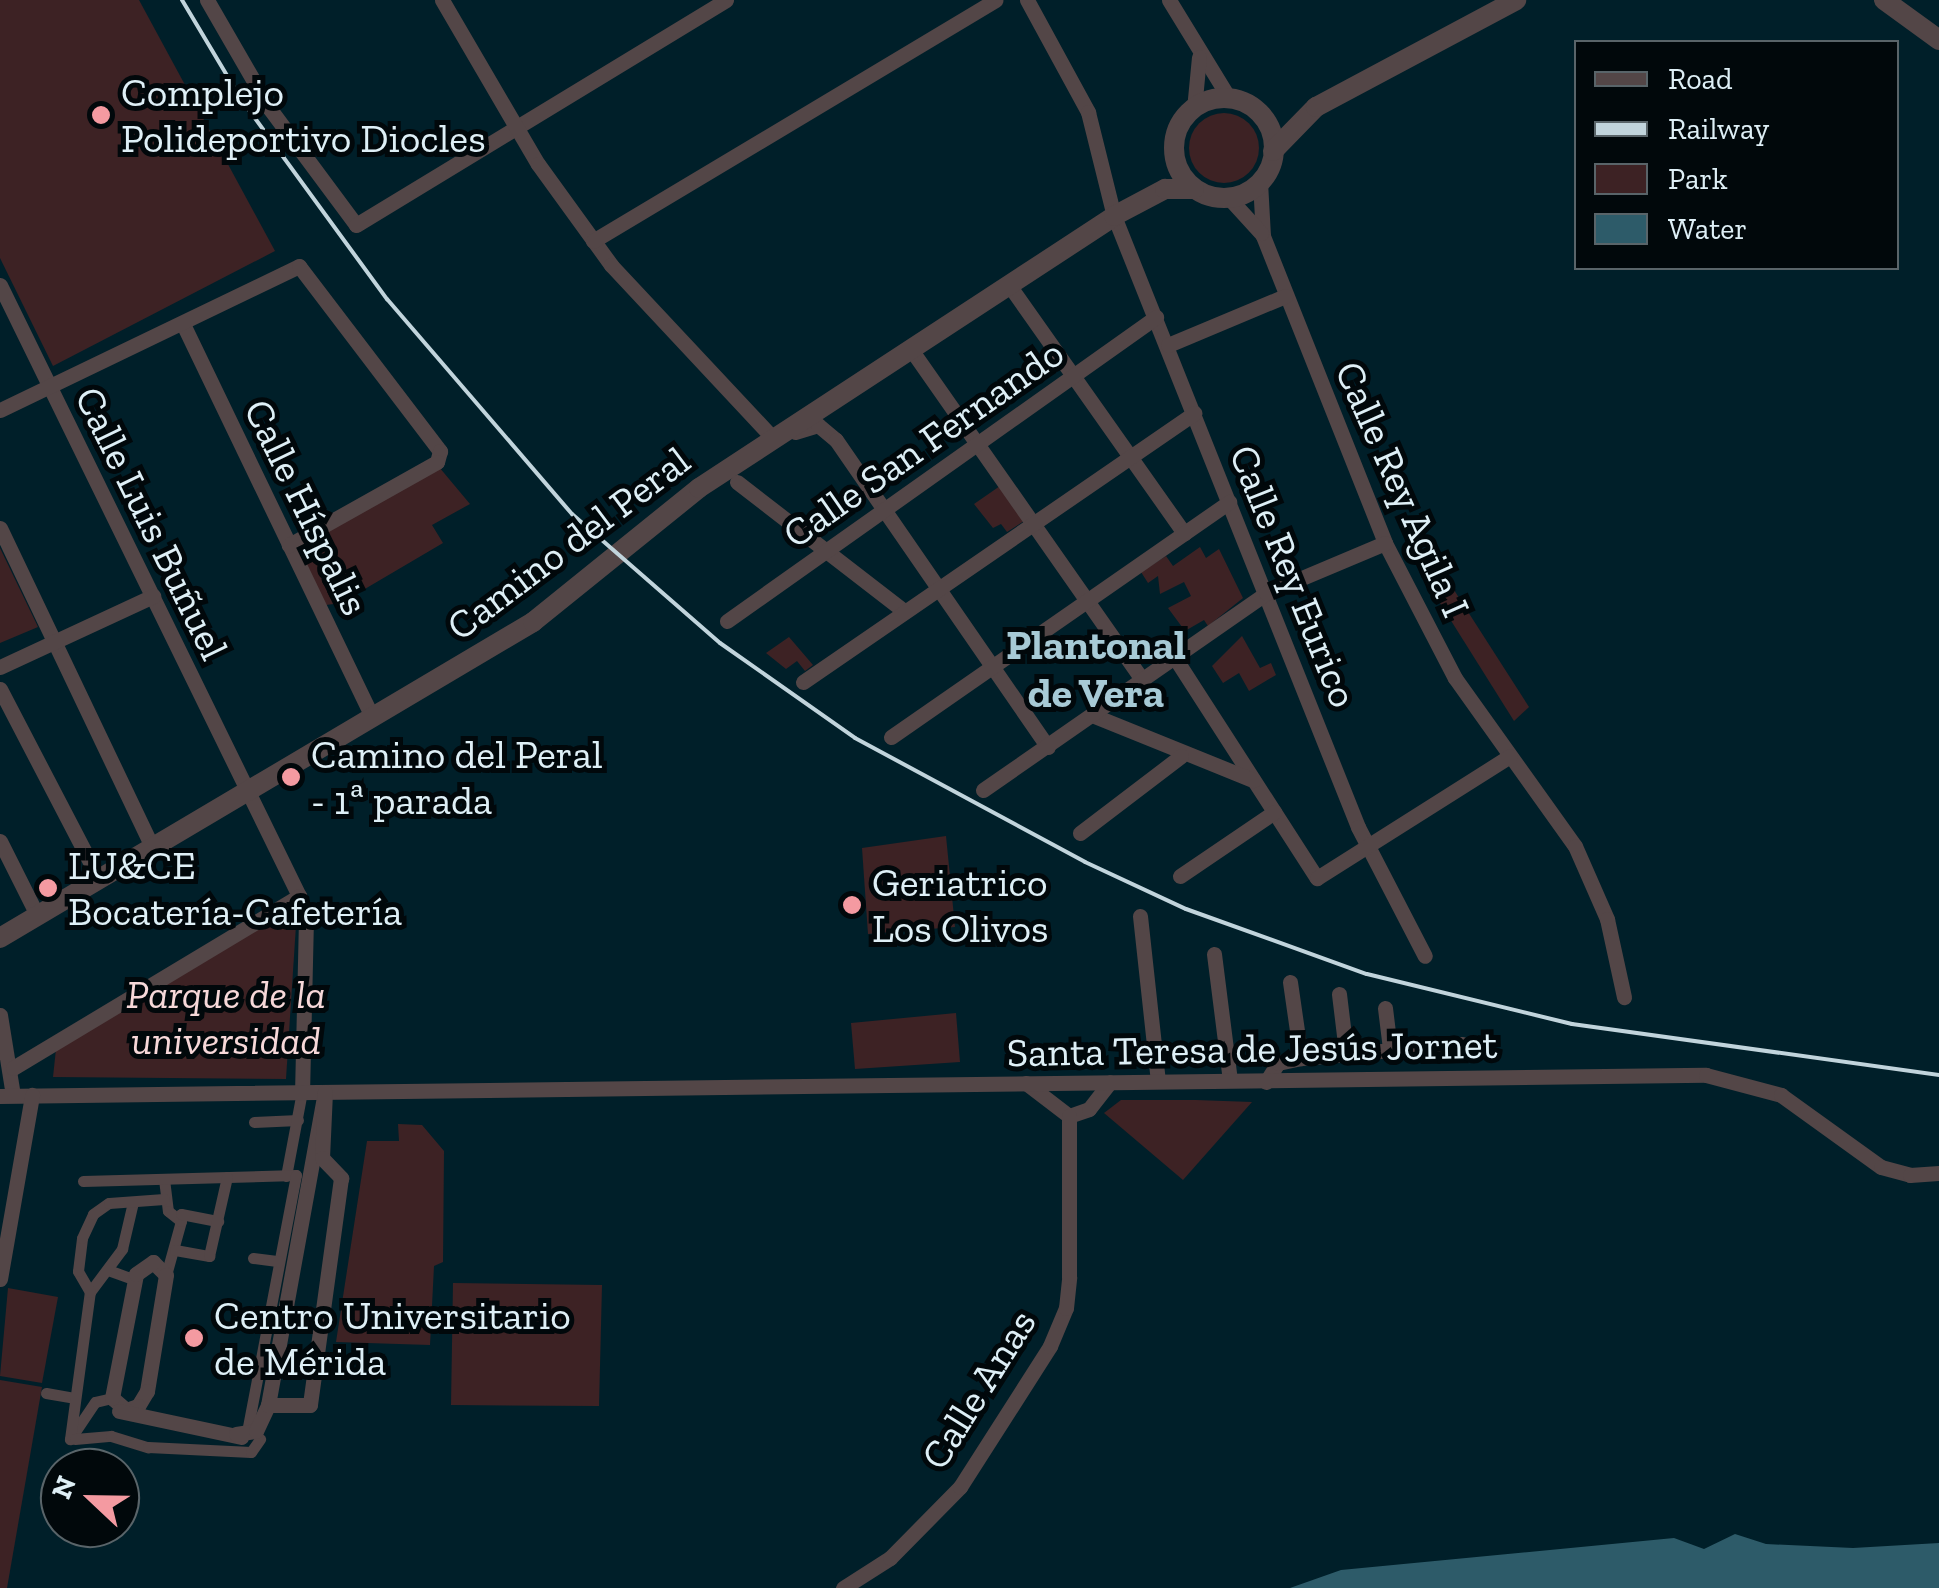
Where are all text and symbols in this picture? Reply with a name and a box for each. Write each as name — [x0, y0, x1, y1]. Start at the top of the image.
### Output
legend — [1574, 40, 1899, 270]
text: Road — [1668, 61, 1733, 97]
place label: Complejo Polideportivo Diocles — [121, 68, 486, 162]
marker: Complejo Polideportivo Diocles — [90, 104, 112, 126]
text: Railway — [1668, 111, 1769, 147]
text: Park — [1668, 161, 1728, 197]
text: Water — [1668, 211, 1747, 247]
street label: Calle San Fernando — [773, 328, 1073, 558]
street label: Calle Rey Agila I — [1325, 353, 1481, 625]
street label: Calle Luis Buñuel — [65, 379, 239, 667]
street label: Calle Híspalis — [234, 391, 380, 623]
street label: Camino del Peral — [437, 436, 699, 650]
street label: Calle Rey Eurico — [1219, 438, 1369, 714]
district label: Plantonal de Vera — [1006, 620, 1186, 718]
place label: Camino del Peral - 1ª parada — [311, 730, 603, 824]
marker: Camino del Peral - 1ª parada — [280, 766, 302, 788]
place label: LU&CE Bocatería-Cafetería — [68, 841, 402, 935]
place label: Geriatrico Los Olivos — [872, 858, 1049, 952]
marker: LU&CE Bocatería-Cafetería — [37, 877, 59, 899]
marker: Geriatrico Los Olivos — [841, 894, 863, 916]
park label: Parque de la universidad — [126, 970, 326, 1064]
street label: Santa Teresa de Jesús Jornet — [1005, 1020, 1499, 1076]
place label: Centro Universitario de Mérida — [214, 1291, 571, 1385]
street label: Calle Anas — [910, 1300, 1046, 1478]
marker: Centro Universitario de Mérida — [183, 1327, 205, 1349]
north arrow — [40, 1448, 140, 1548]
text: N — [44, 1471, 83, 1503]

